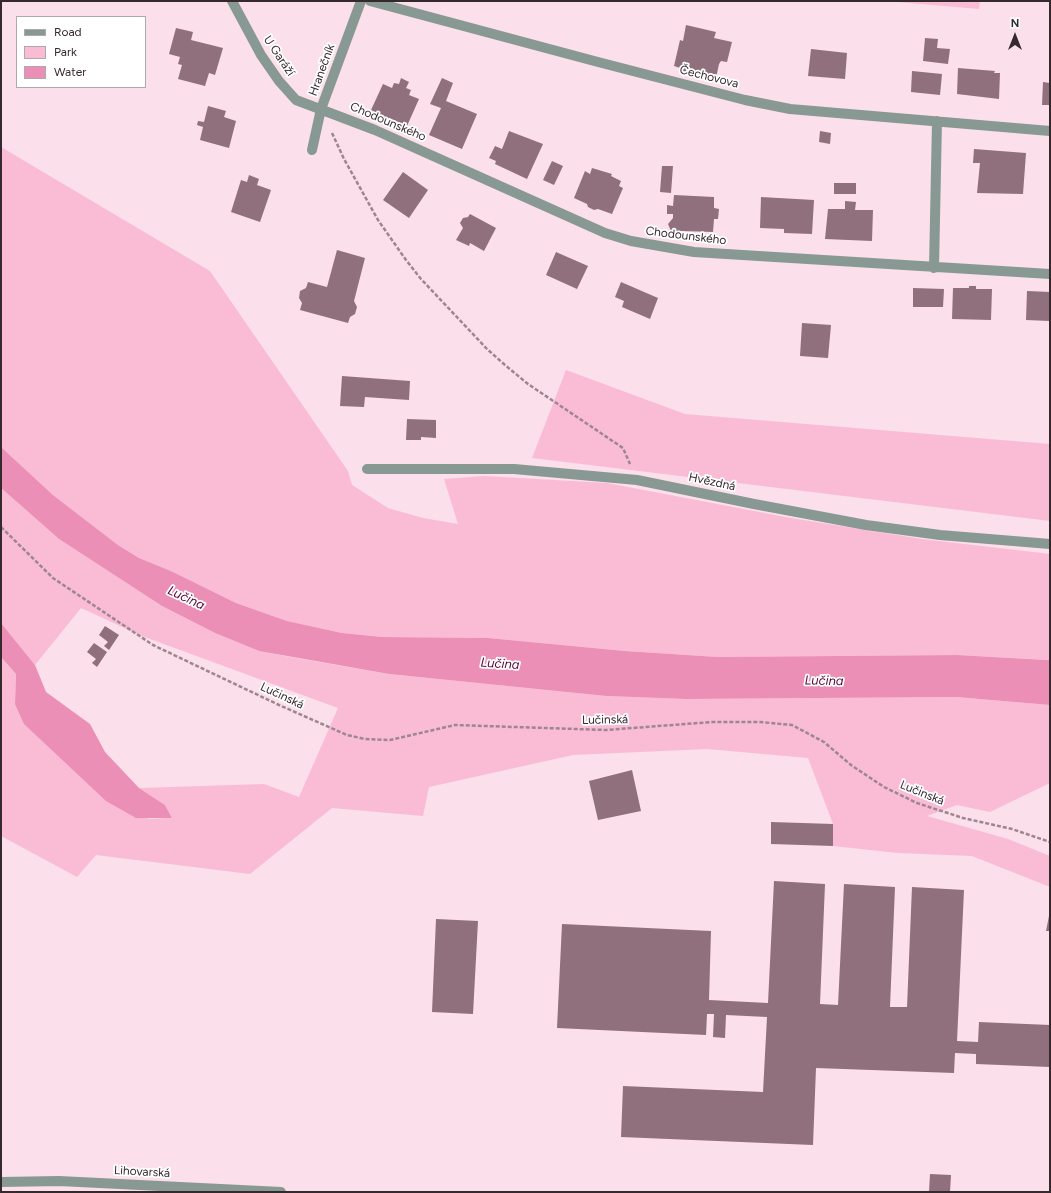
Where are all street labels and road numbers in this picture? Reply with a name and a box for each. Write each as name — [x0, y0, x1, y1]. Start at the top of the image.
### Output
street label: U Garáží — [260, 33, 298, 79]
street label: Hranečník — [306, 42, 338, 98]
street label: Čechovova — [678, 63, 740, 91]
street label: Chodounského — [348, 100, 428, 144]
street label: Chodounského — [645, 224, 727, 248]
street label: Hvězdná — [687, 470, 737, 494]
street label: Lučinská — [258, 680, 306, 712]
street label: Lučinská — [582, 712, 628, 728]
street label: Lučinská — [898, 778, 946, 808]
street label: Lihovarská — [114, 1163, 170, 1181]

